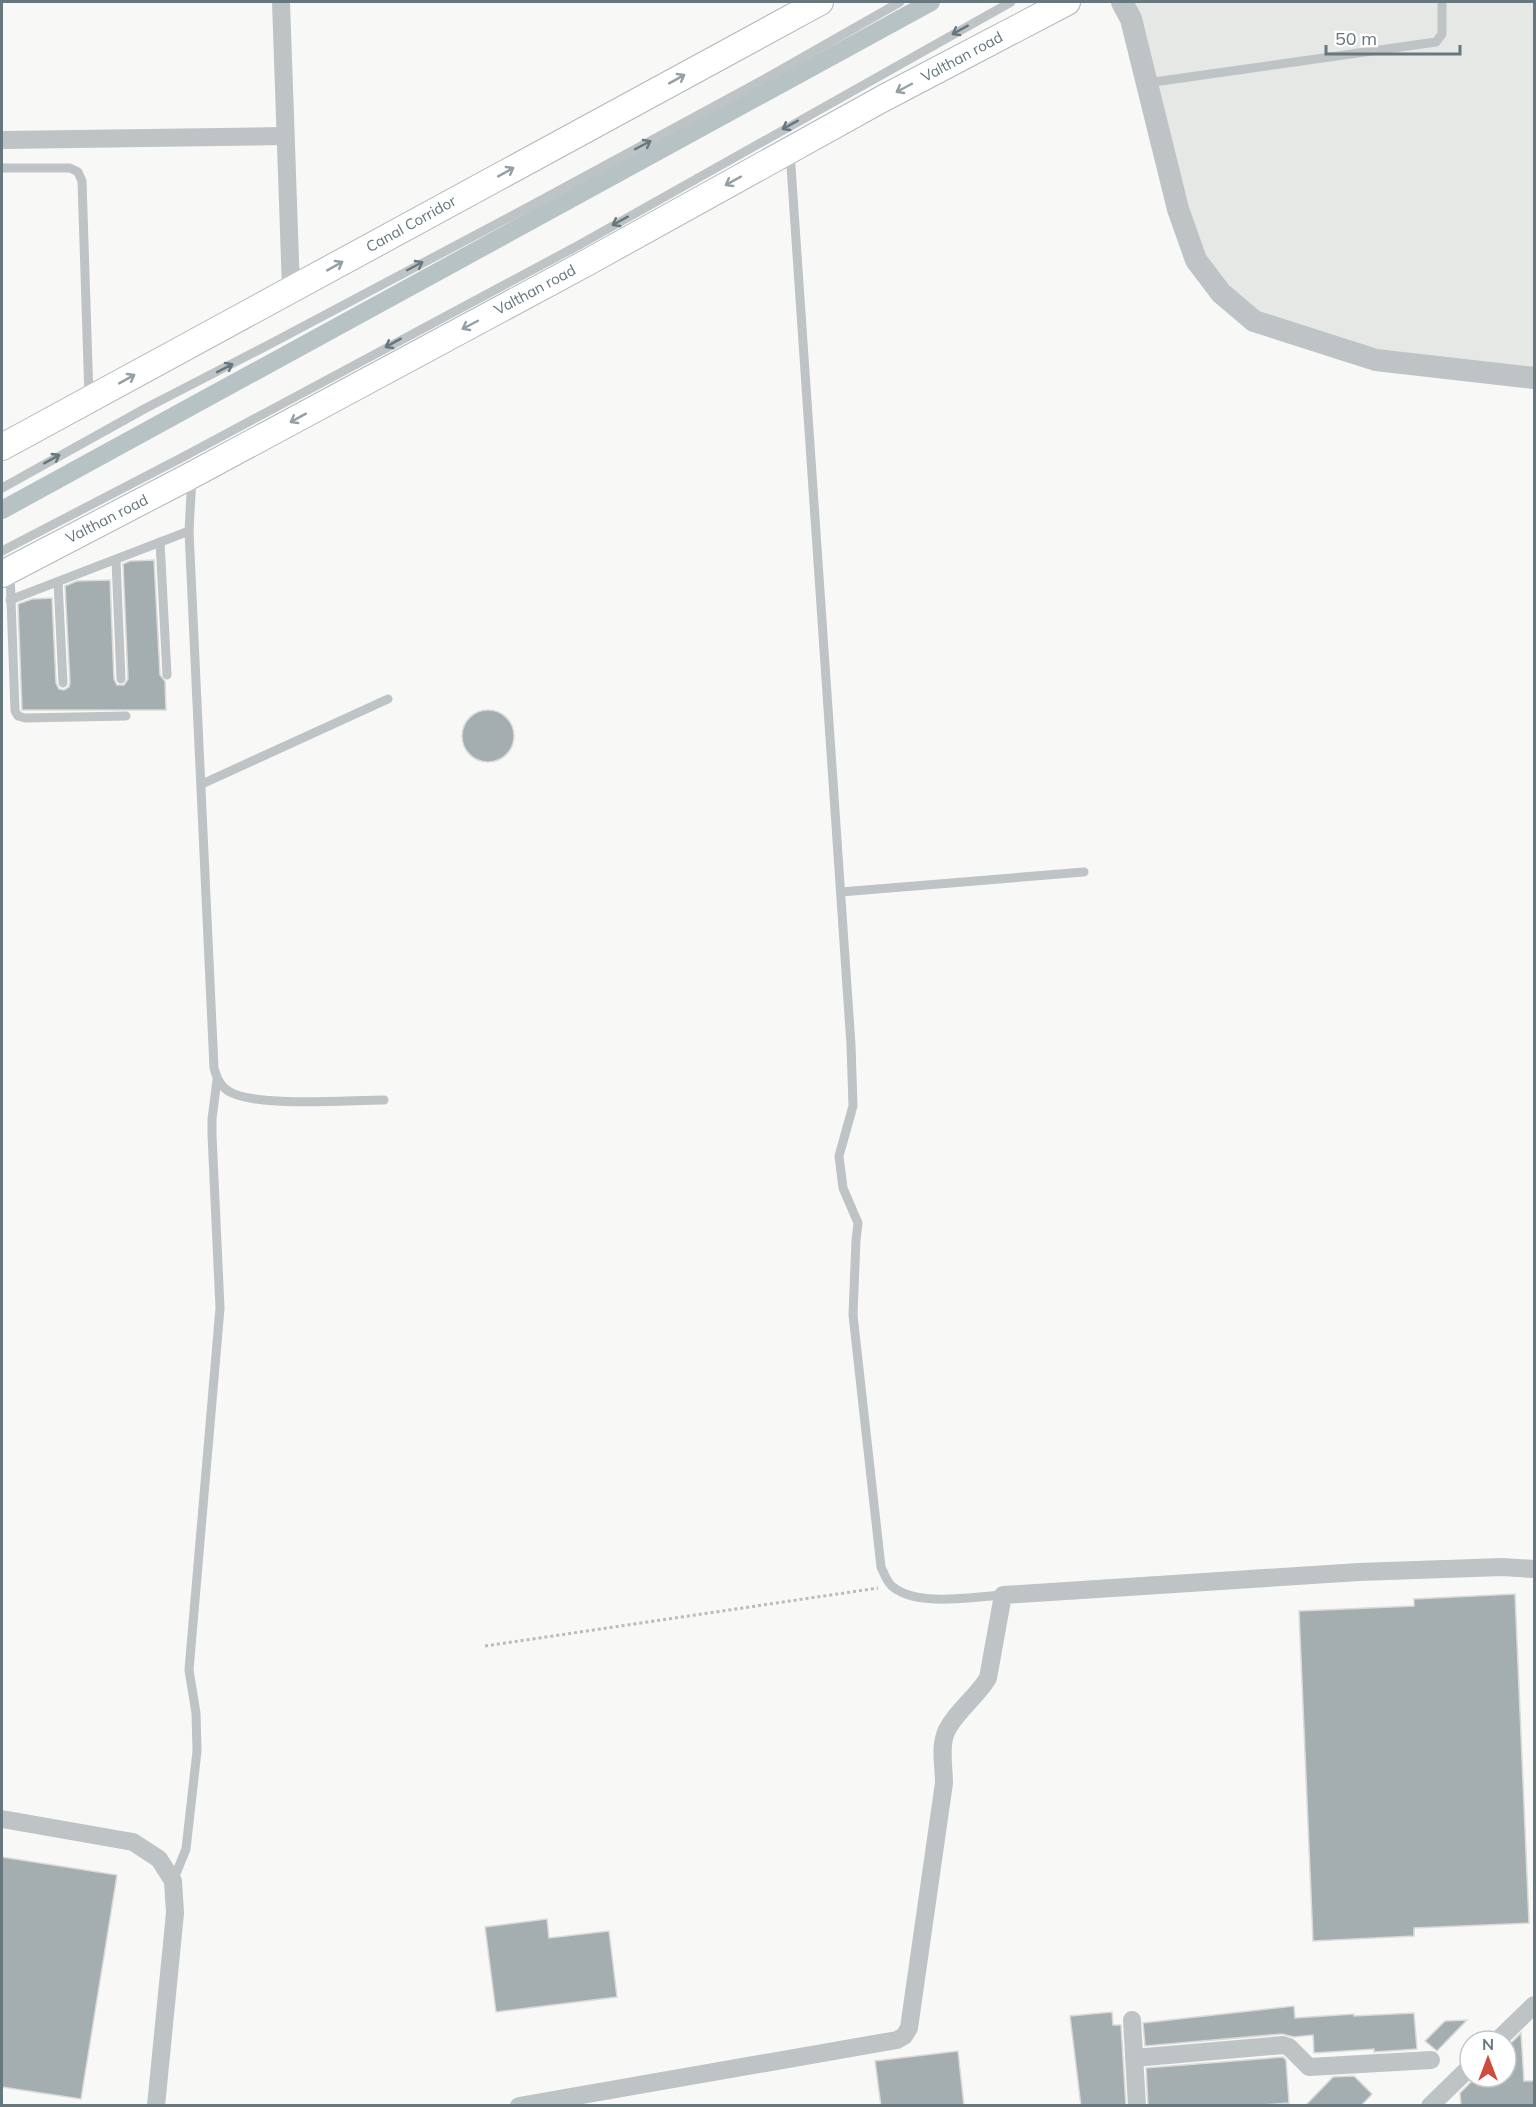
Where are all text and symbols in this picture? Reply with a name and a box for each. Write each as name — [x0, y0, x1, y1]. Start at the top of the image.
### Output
scale bar — [1326, 18, 1460, 56]
one-way arrow — [952, 24, 969, 36]
street label: Valthan road — [918, 27, 1006, 86]
text: 50 m — [1335, 27, 1377, 50]
one-way arrow — [668, 73, 686, 84]
one-way arrow — [896, 82, 913, 94]
one-way arrow — [782, 119, 799, 131]
one-way arrow — [634, 139, 651, 151]
one-way arrow — [497, 166, 514, 178]
one-way arrow — [725, 175, 742, 187]
street label: Canal Corridor — [362, 191, 460, 256]
one-way arrow — [612, 215, 629, 227]
one-way arrow — [326, 260, 343, 272]
one-way arrow — [406, 260, 424, 271]
street label: Valthan road — [491, 260, 579, 319]
one-way arrow — [461, 320, 479, 331]
one-way arrow — [385, 337, 402, 349]
one-way arrow — [215, 361, 233, 373]
one-way arrow — [117, 373, 135, 384]
one-way arrow — [290, 412, 307, 424]
one-way arrow — [43, 453, 61, 464]
street label: Valthan road — [62, 490, 151, 547]
north arrow — [1458, 2029, 1518, 2089]
text: N — [1482, 2034, 1494, 2054]

